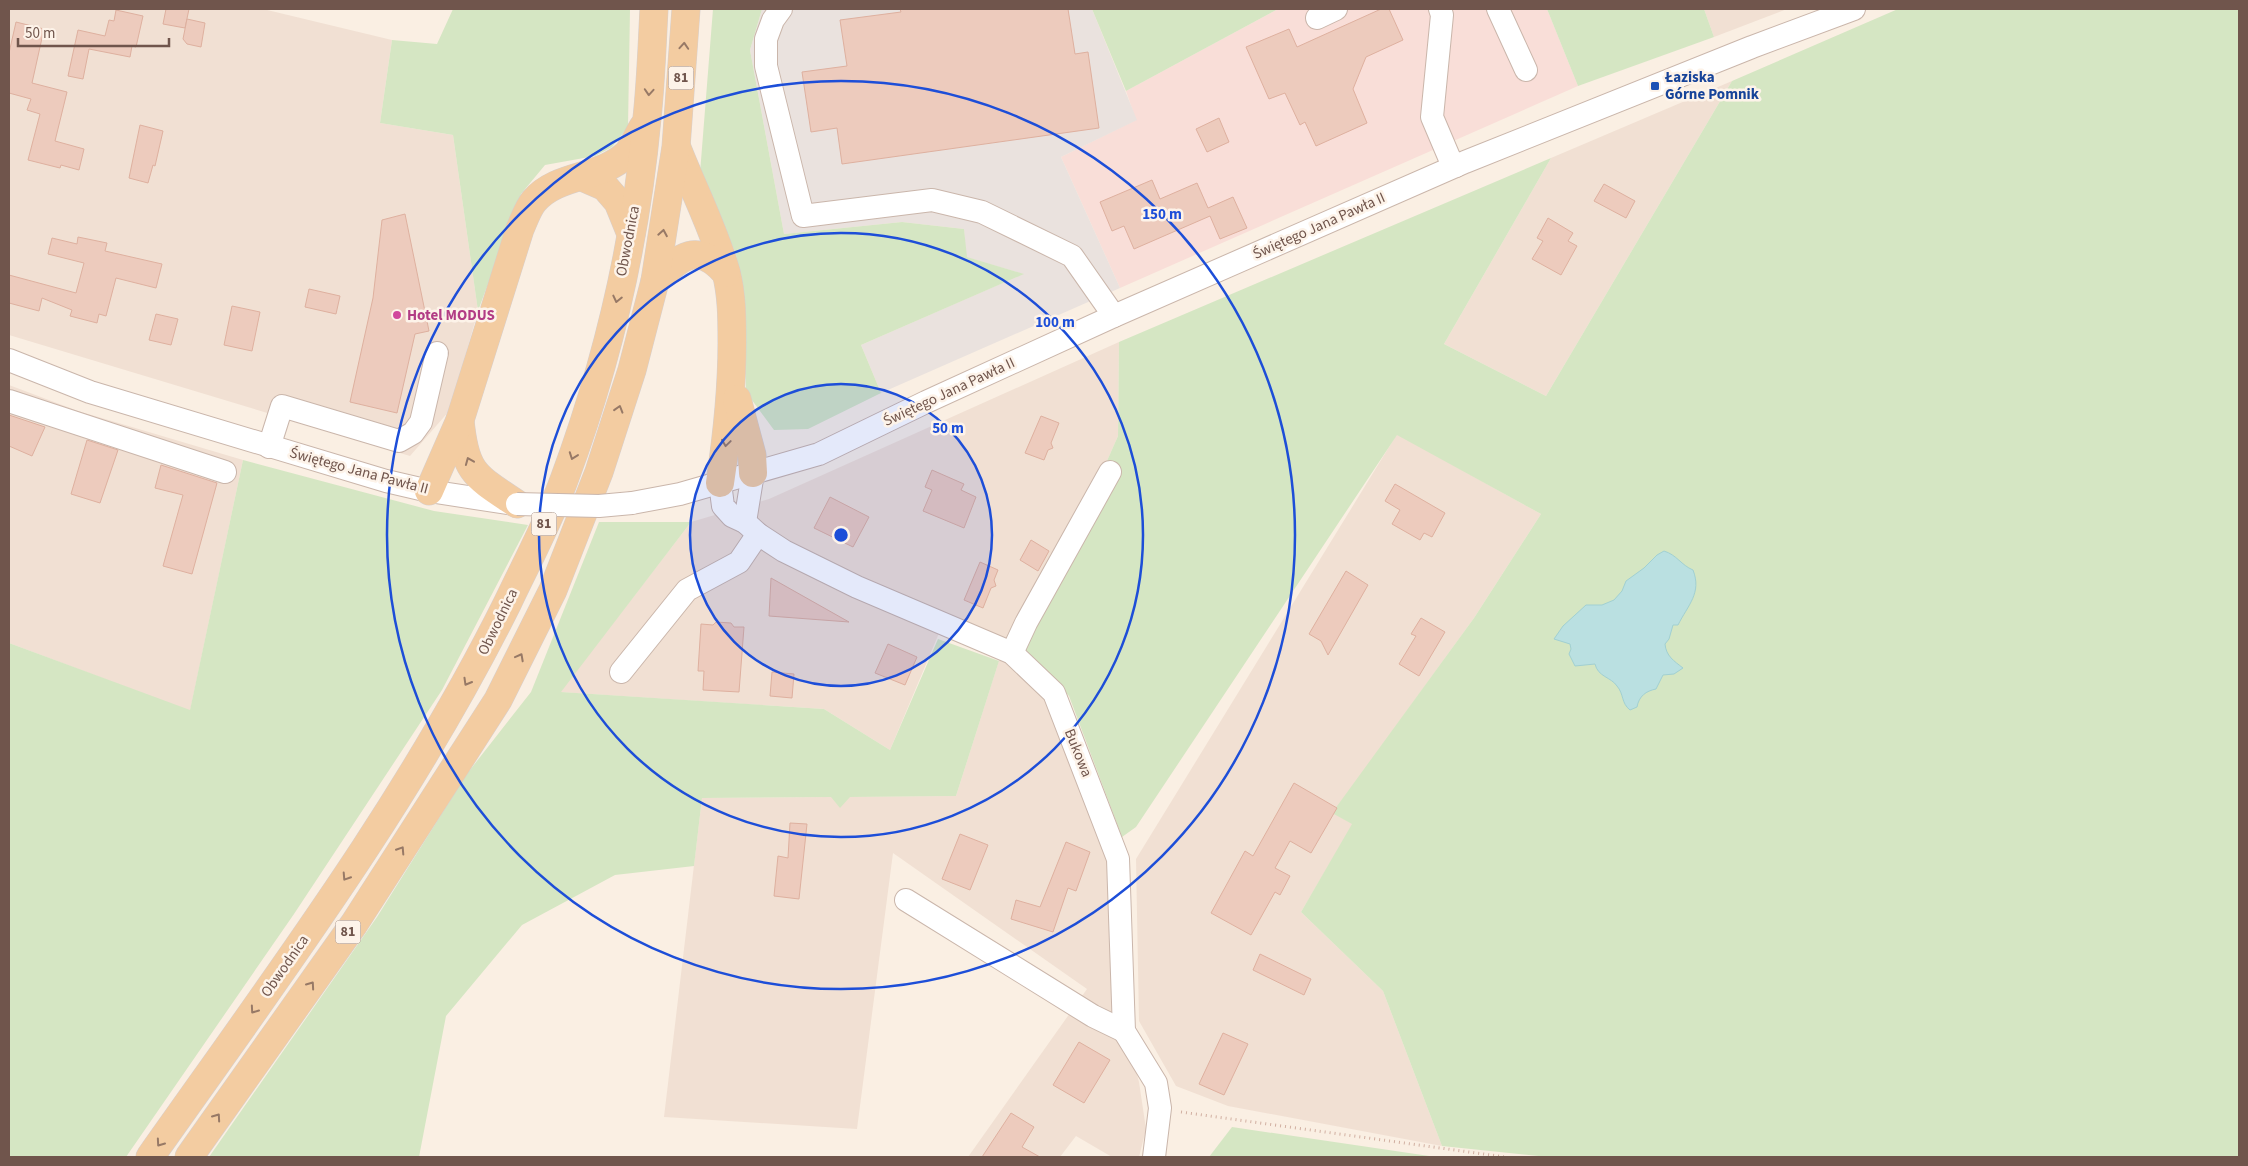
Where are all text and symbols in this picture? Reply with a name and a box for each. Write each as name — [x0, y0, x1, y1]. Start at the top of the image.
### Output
scale bar — [18, 15, 169, 47]
text: 50 m — [25, 23, 55, 44]
one-way arrow — [678, 42, 689, 50]
road number: 81 — [668, 66, 694, 90]
place label: Łaziska Górne Pomnik — [1664, 67, 1760, 105]
marker: Łaziska Górne Pomnik — [1649, 80, 1661, 92]
one-way arrow — [643, 89, 654, 97]
street label: Świętego Jana Pawła II — [1249, 187, 1389, 265]
street label: Obwodnica — [611, 204, 645, 278]
text: 150 m — [1142, 204, 1182, 225]
one-way arrow — [658, 228, 668, 237]
one-way arrow — [612, 295, 622, 304]
place label: Hotel MODUS — [407, 305, 495, 326]
marker: Hotel MODUS — [391, 309, 403, 321]
text: 100 m — [1035, 312, 1075, 333]
street label: Świętego Jana Pawła II — [880, 352, 1018, 432]
one-way arrow — [614, 405, 624, 413]
text: 50 m — [932, 418, 964, 439]
one-way arrow — [721, 439, 732, 447]
street label: Świętego Jana Pawła II — [287, 442, 431, 500]
one-way arrow — [569, 451, 579, 459]
one-way arrow — [464, 457, 475, 466]
road number: 81 — [532, 512, 556, 536]
centre of rings — [832, 526, 850, 544]
street label: Obwodnica — [473, 585, 523, 659]
one-way arrow — [514, 653, 524, 662]
one-way arrow — [463, 676, 473, 685]
street label: Bukowa — [1059, 726, 1097, 780]
one-way arrow — [395, 846, 405, 855]
one-way arrow — [343, 871, 352, 880]
road number: 81 — [336, 920, 360, 944]
street label: Obwodnica — [256, 931, 314, 1001]
one-way arrow — [305, 981, 314, 991]
one-way arrow — [251, 1004, 260, 1014]
one-way arrow — [211, 1114, 220, 1123]
one-way arrow — [157, 1137, 166, 1147]

